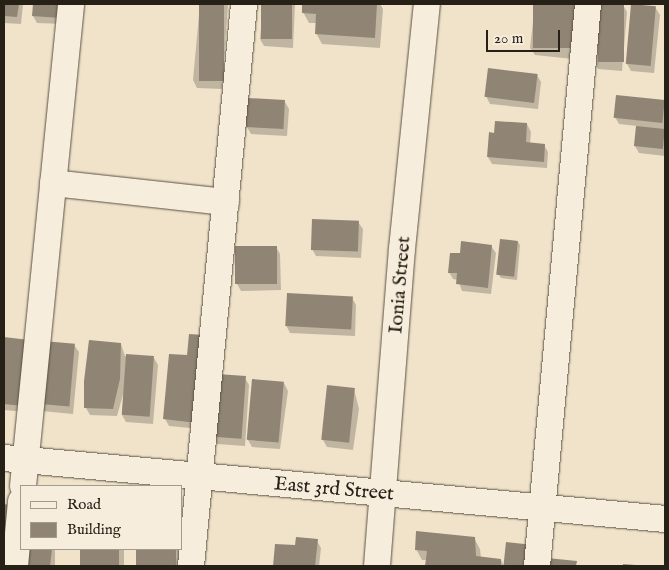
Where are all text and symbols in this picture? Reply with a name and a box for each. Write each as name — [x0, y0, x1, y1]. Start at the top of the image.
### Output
scale bar — [489, 20, 563, 52]
text: 20 m — [494, 29, 523, 48]
street label: Ionia Street — [384, 235, 416, 335]
street label: East 3rd Street — [273, 472, 395, 506]
legend — [20, 485, 182, 550]
text: Road — [67, 495, 101, 514]
text: Building — [67, 520, 121, 539]

